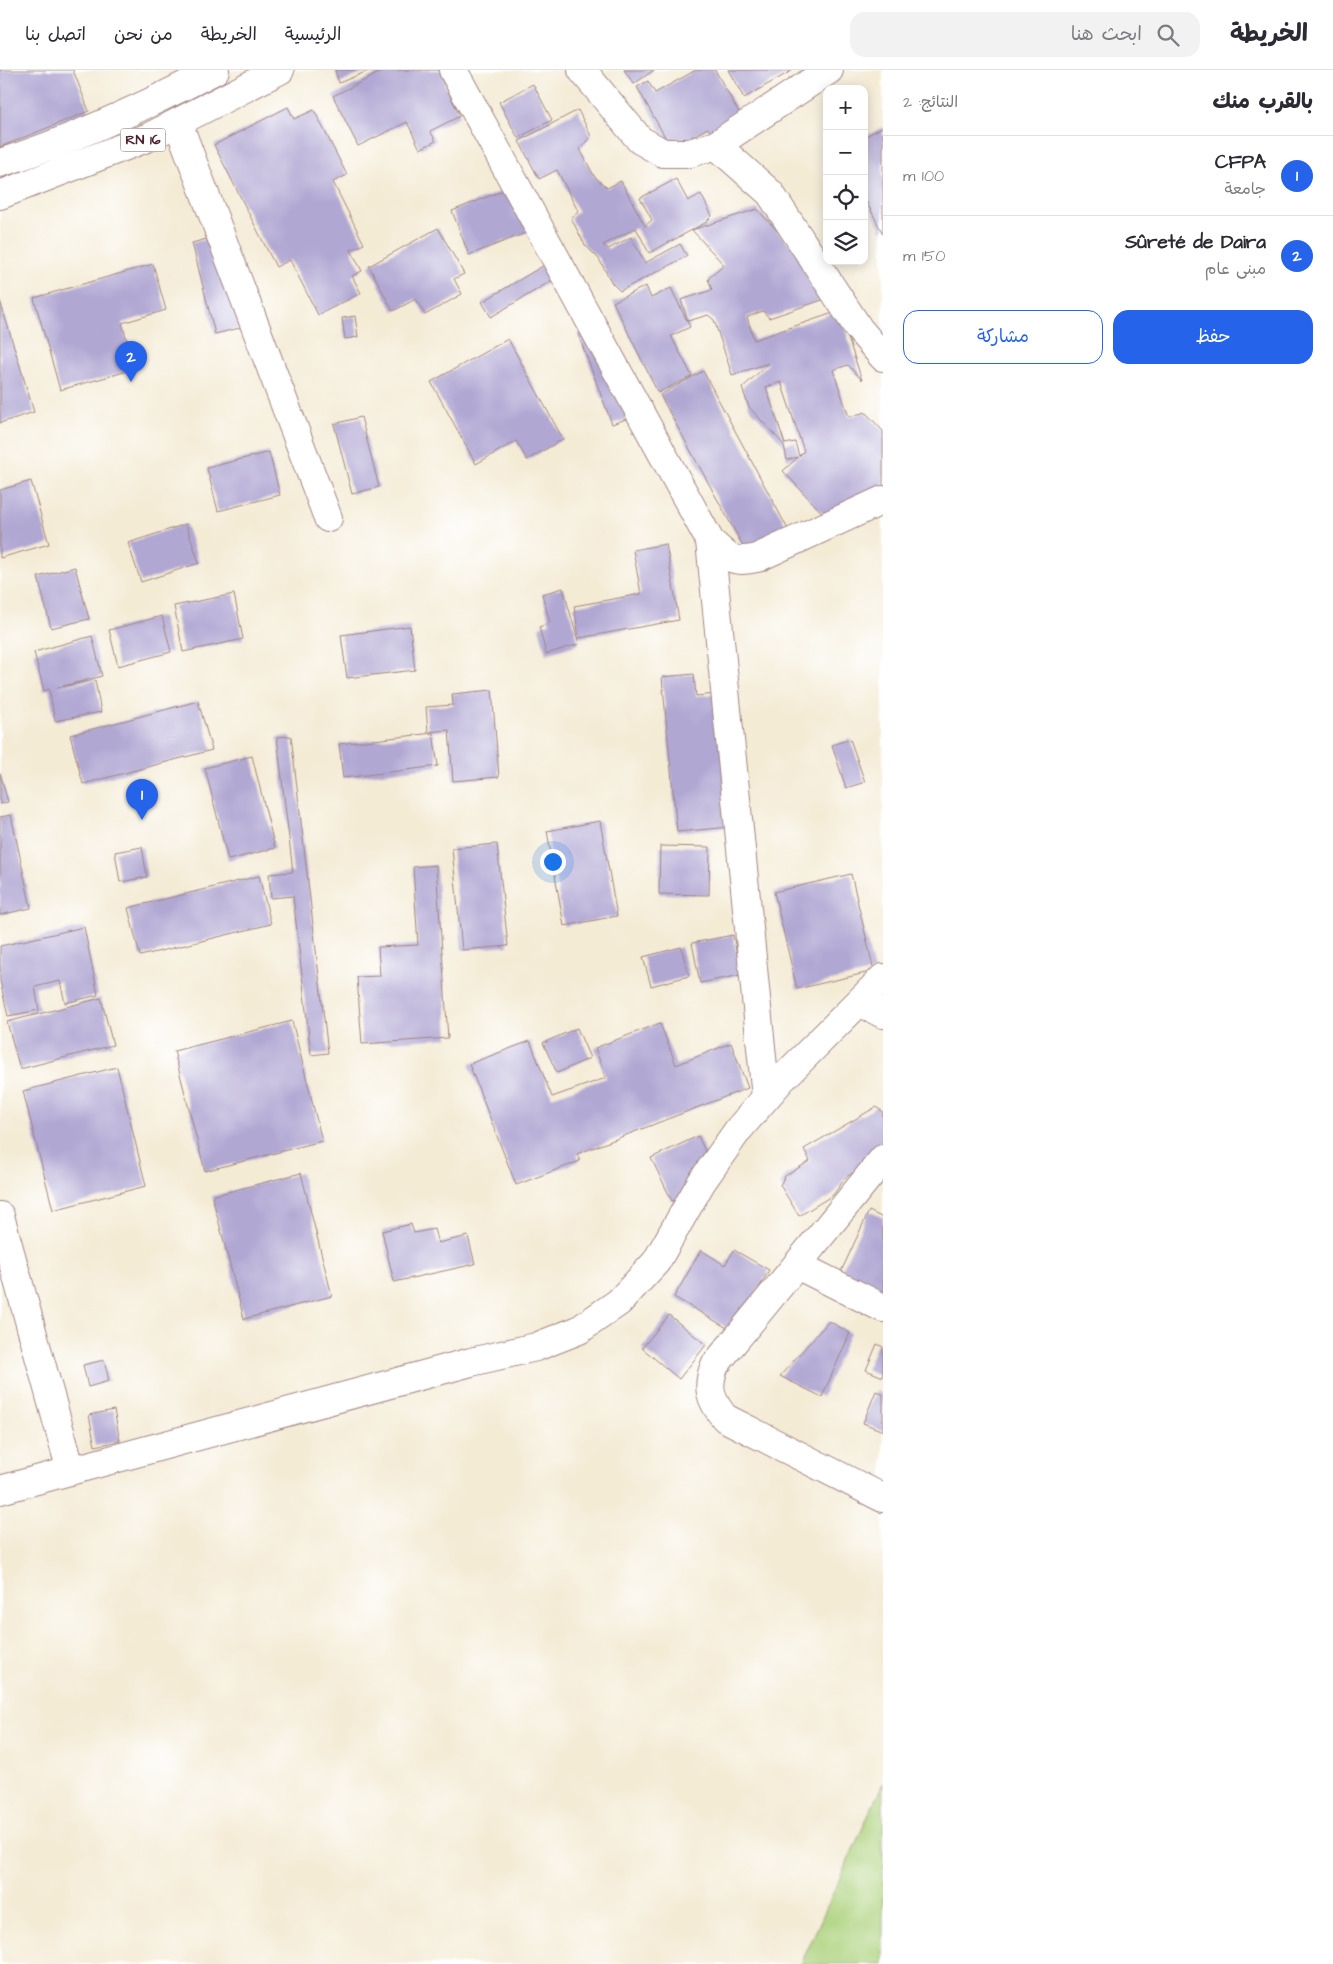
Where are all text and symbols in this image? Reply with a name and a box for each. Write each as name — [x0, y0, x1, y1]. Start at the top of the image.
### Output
search box — [850, 12, 1200, 57]
text: الخريطة — [1230, 17, 1308, 51]
text: ابحث هنا — [1071, 21, 1142, 48]
icon: search — [1154, 21, 1182, 49]
text: اتصل بنا — [25, 22, 86, 47]
text: من نحن — [114, 22, 173, 47]
text: الخريطة — [201, 22, 257, 47]
text: الرئيسية — [285, 22, 341, 47]
map controls — [823, 85, 868, 265]
button: + — [823, 85, 868, 130]
text: بالقرب منك — [1212, 87, 1313, 116]
text: النتائج: 2 — [903, 91, 958, 113]
road number: RN 16 — [120, 128, 166, 152]
button: − — [823, 130, 868, 175]
text: CFPA — [1215, 149, 1266, 176]
text: 100 m — [903, 165, 944, 187]
text: 1 — [1296, 165, 1298, 187]
button: locate — [823, 175, 868, 220]
text: جامعة — [1224, 178, 1266, 200]
button: layers — [823, 220, 868, 265]
text: Sûreté de Daira — [1125, 229, 1266, 256]
text: 150 m — [903, 245, 945, 267]
text: 2 — [1292, 245, 1302, 267]
text: مبنى عام — [1205, 258, 1266, 280]
button: مشاركة — [903, 310, 1103, 364]
button: حفظ — [1113, 310, 1313, 364]
pin: 2 — [115, 341, 147, 382]
pin: 1 — [126, 779, 158, 820]
your location — [540, 849, 566, 875]

